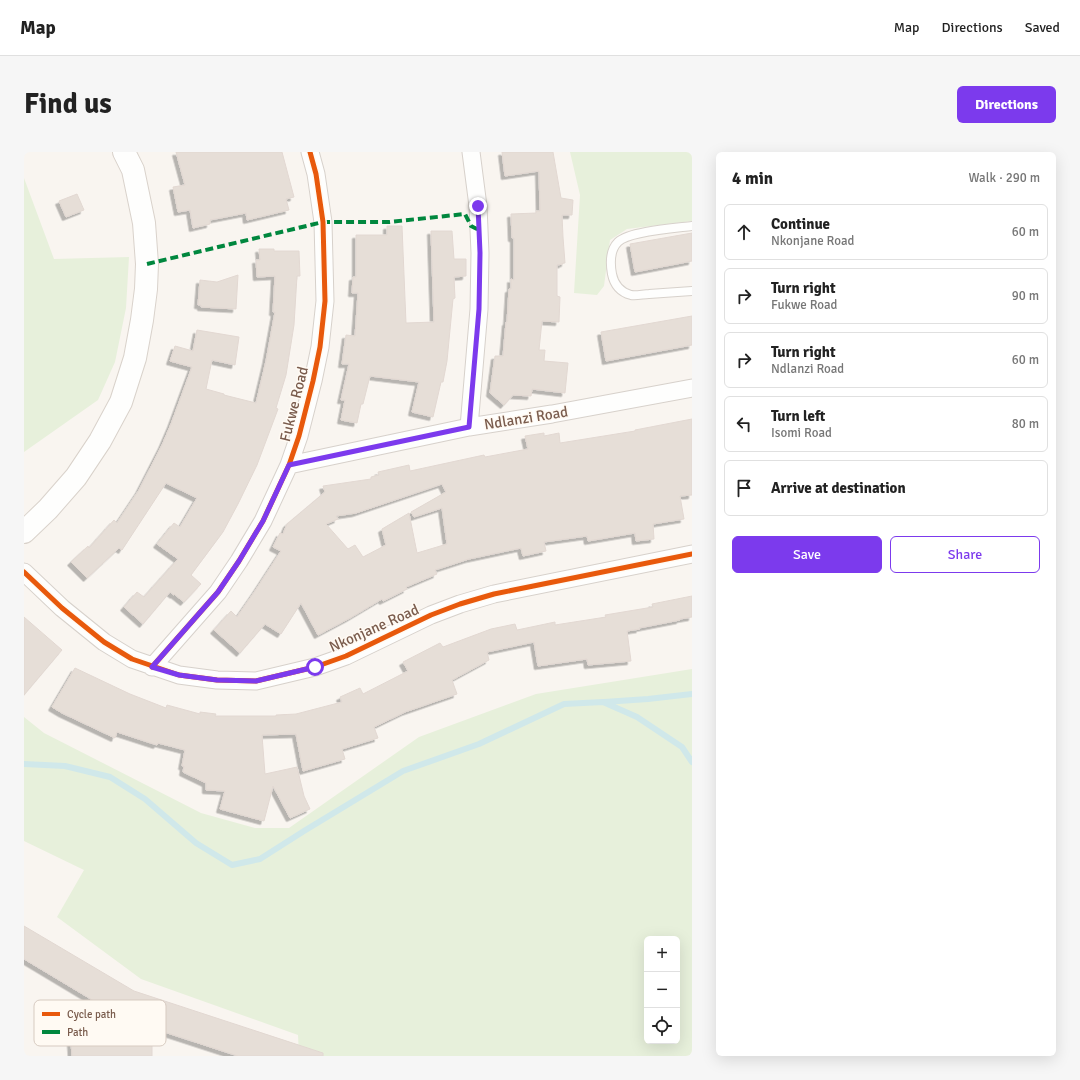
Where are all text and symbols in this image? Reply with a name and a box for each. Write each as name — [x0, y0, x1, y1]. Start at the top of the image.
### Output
text: Map — [20, 16, 56, 40]
text: Map — [894, 19, 920, 36]
text: Directions — [942, 19, 1003, 36]
text: Saved — [1025, 19, 1060, 36]
button: Directions — [957, 86, 1056, 123]
text: Find us — [24, 87, 112, 121]
text: 4 min — [732, 168, 773, 189]
text: Walk · 290 m — [969, 170, 1040, 186]
route end — [469, 197, 487, 215]
text: Continue — [771, 215, 830, 233]
icon: ahead — [733, 221, 755, 243]
text: 60 m — [1012, 224, 1039, 240]
text: Nkonjane Road — [771, 233, 854, 249]
text: Turn right — [771, 279, 836, 297]
icon: right — [733, 285, 755, 307]
text: 90 m — [1012, 288, 1039, 304]
text: Fukwe Road — [771, 297, 837, 313]
text: Turn right — [771, 343, 836, 361]
icon: right — [733, 349, 755, 371]
text: 60 m — [1012, 352, 1039, 368]
text: Ndlanzi Road — [771, 361, 844, 377]
street label: Fukwe Road — [276, 365, 312, 443]
street label: Ndlanzi Road — [483, 402, 569, 434]
text: Turn left — [771, 407, 825, 425]
icon: left — [733, 413, 755, 435]
text: 80 m — [1012, 416, 1039, 432]
text: Isomi Road — [771, 425, 832, 441]
icon: arrive — [733, 477, 755, 499]
text: Arrive at destination — [771, 479, 906, 497]
button: Save — [732, 536, 882, 573]
button: Share — [890, 536, 1040, 573]
street label: Nkonjane Road — [326, 600, 422, 656]
route start — [306, 658, 324, 676]
map controls — [644, 936, 680, 1044]
button: + — [644, 936, 680, 972]
button: − — [644, 972, 680, 1008]
legend — [34, 1000, 166, 1046]
text: Cycle path — [67, 1008, 116, 1021]
button: locate — [644, 1008, 680, 1044]
text: Path — [67, 1026, 88, 1039]

